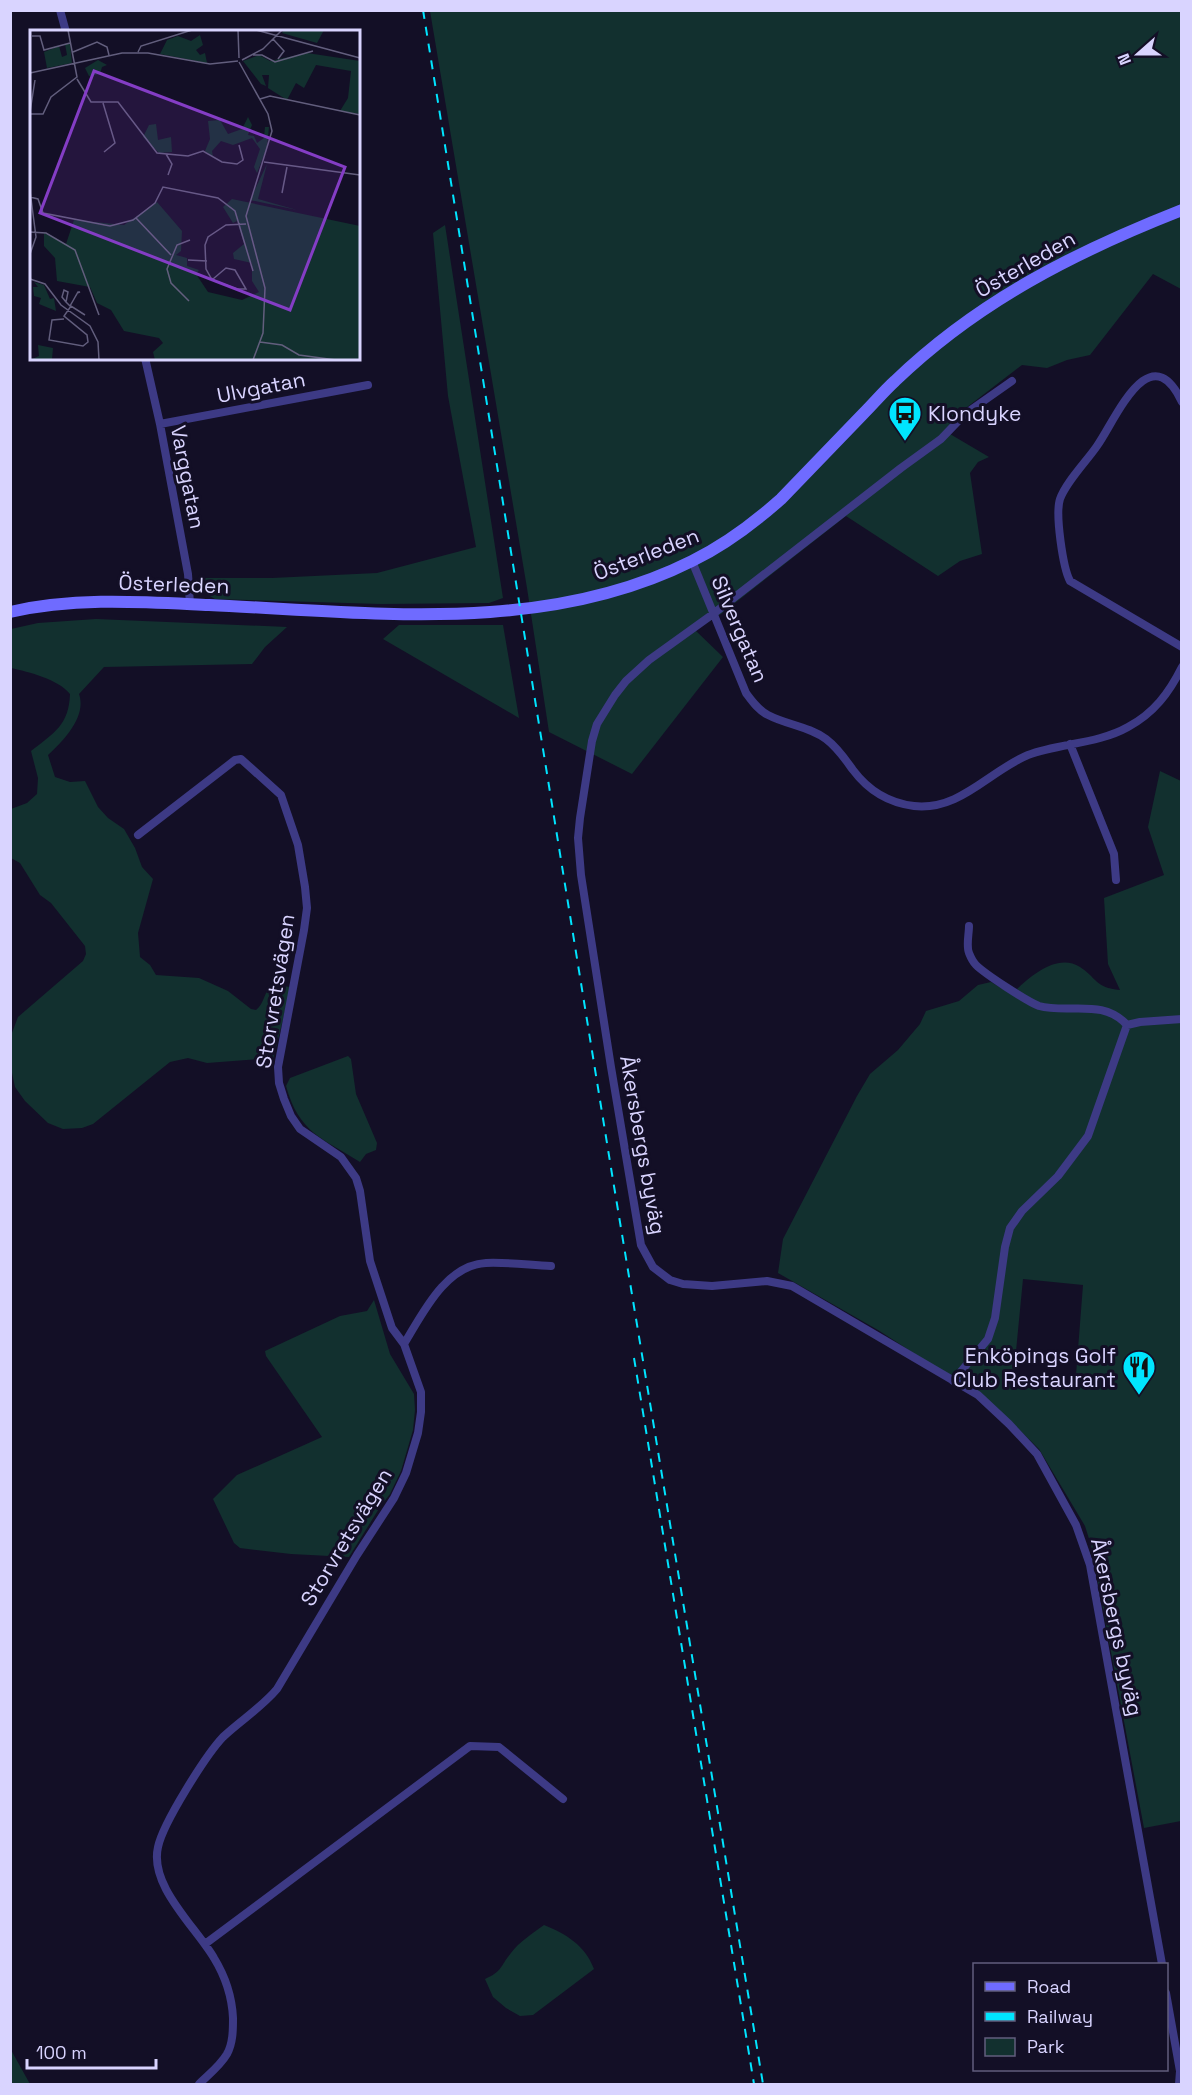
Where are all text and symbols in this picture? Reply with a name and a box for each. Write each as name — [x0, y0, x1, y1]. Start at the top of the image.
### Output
north arrow — [1108, 24, 1168, 84]
inset map — [30, 30, 360, 360]
text: N — [1113, 50, 1136, 68]
street label: Österleden — [970, 225, 1080, 303]
street label: Ulvgatan — [215, 365, 307, 409]
bus stop icon: Klondyke — [887, 395, 923, 442]
place label: Klondyke — [928, 400, 1021, 427]
street label: Varggatan — [165, 423, 211, 531]
street label: Österleden — [589, 522, 703, 586]
street label: Österleden — [118, 569, 230, 599]
street label: Silvergatan — [705, 572, 775, 686]
street label: Storvretsvägen — [249, 912, 301, 1070]
street label: Åkersbergs byväg — [614, 1053, 672, 1237]
place label: Enköpings Golf Club Restaurant — [953, 1342, 1116, 1393]
restaurant icon: Enköpings Golf Club Restaurant — [1121, 1349, 1157, 1396]
street label: Storvretsvägen — [294, 1463, 398, 1611]
street label: Åkersbergs byväg — [1085, 1536, 1149, 1718]
legend — [973, 1963, 1168, 2071]
text: Road — [1027, 1975, 1071, 1998]
text: Railway — [1027, 2005, 1093, 2028]
scale bar — [27, 2032, 156, 2070]
text: Park — [1027, 2035, 1065, 2058]
text: 100 m — [36, 2041, 87, 2064]

